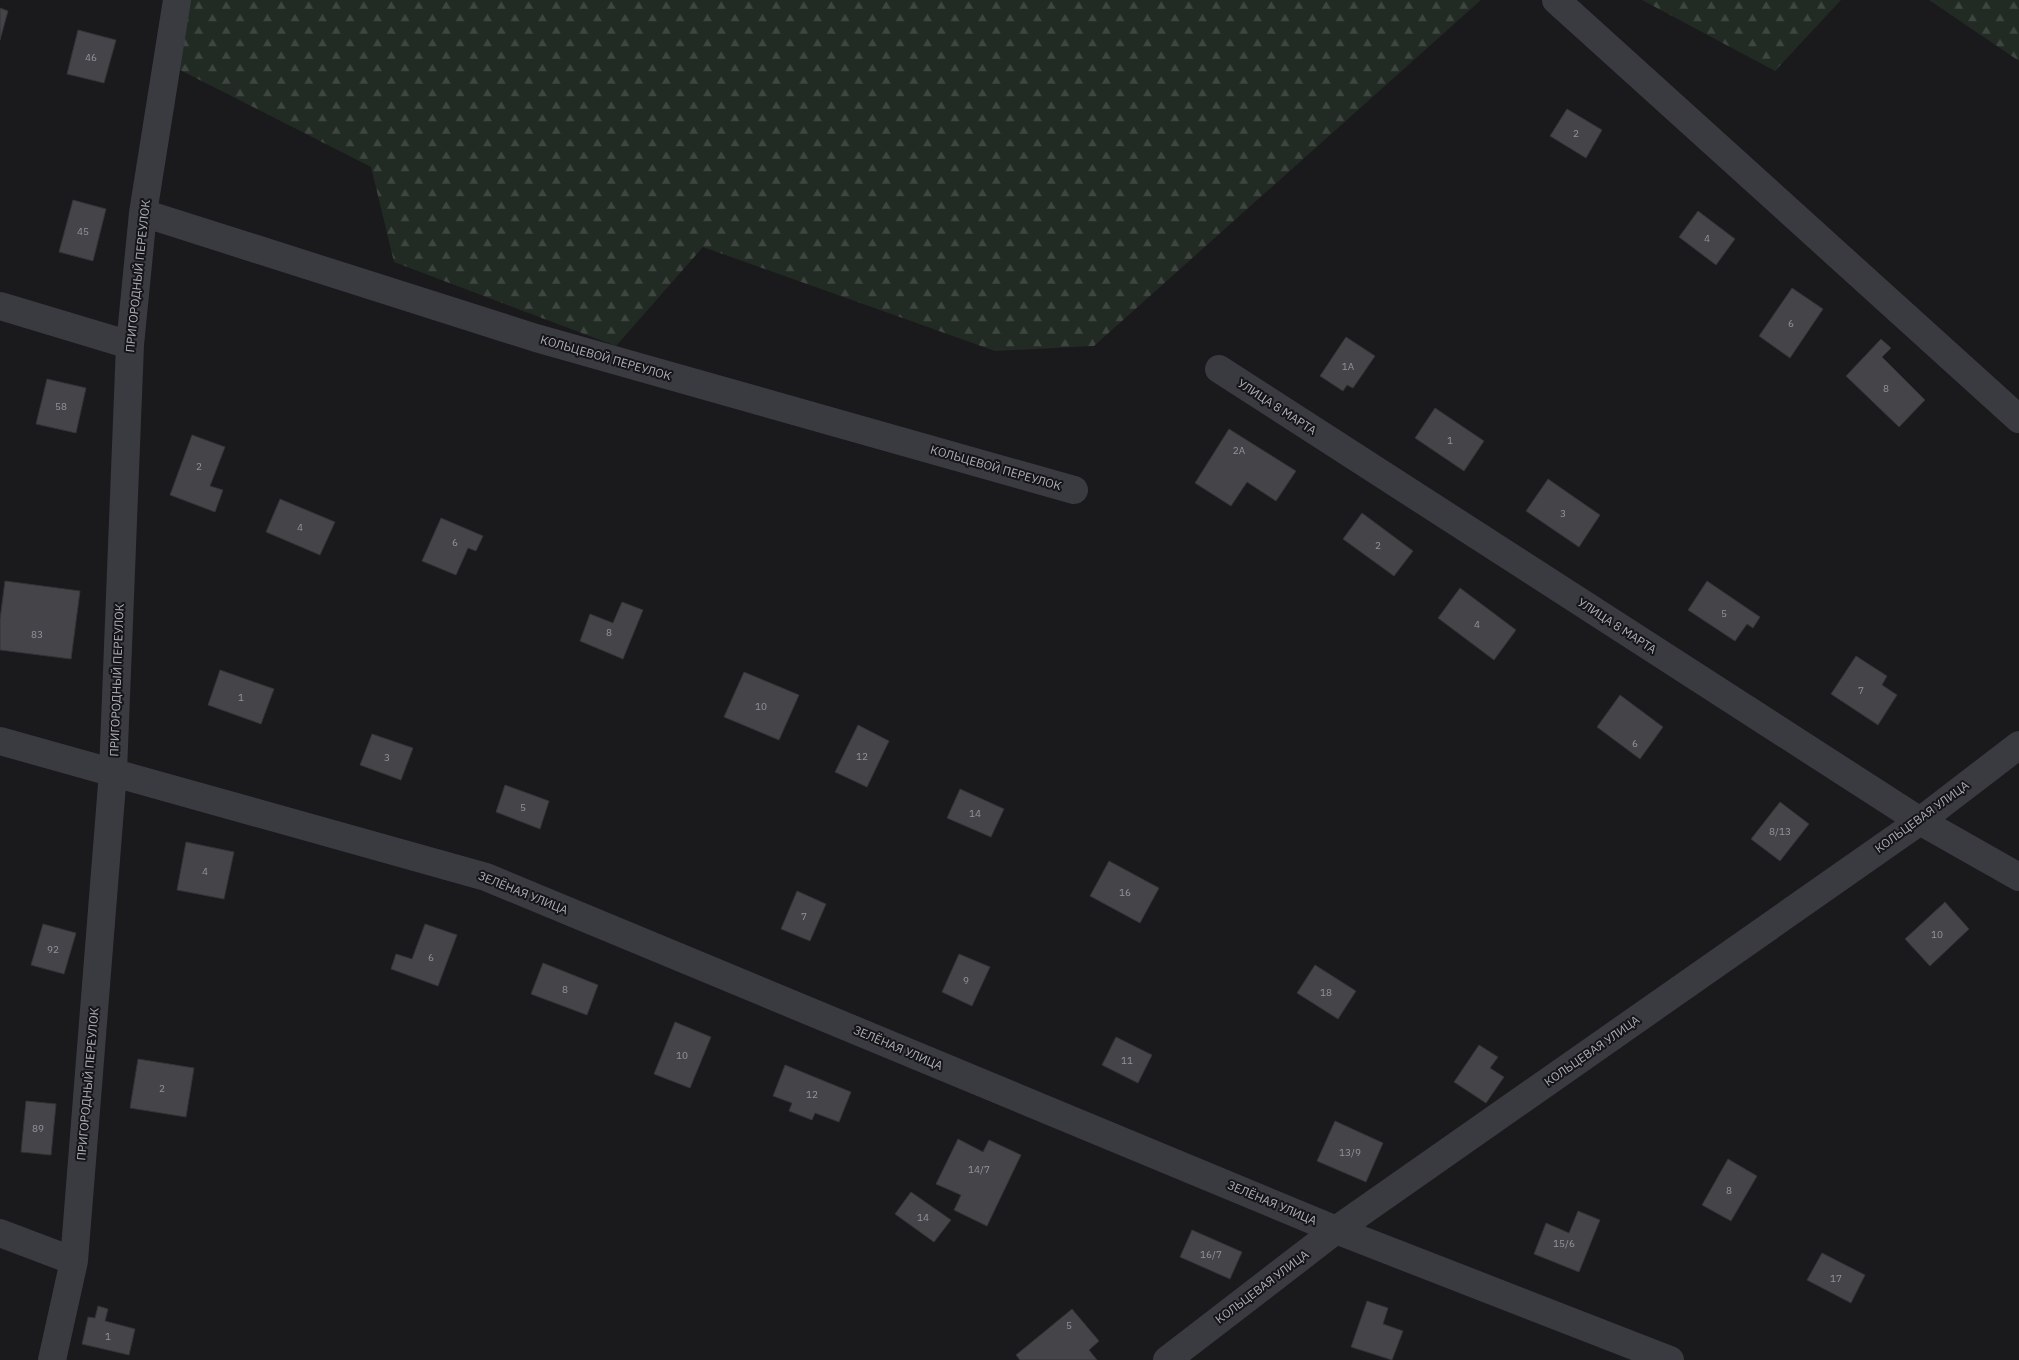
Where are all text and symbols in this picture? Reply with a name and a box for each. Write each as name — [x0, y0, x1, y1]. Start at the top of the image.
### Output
house number: 46 — [85, 51, 97, 64]
house number: 2 — [1573, 127, 1579, 140]
street label: ПРИГОРОДНЫЙ ПЕРЕУЛОК — [122, 199, 153, 353]
house number: 45 — [77, 225, 89, 238]
house number: 4 — [1704, 232, 1710, 245]
house number: 6 — [1788, 317, 1794, 330]
street label: КОЛЬЦЕВОЙ ПЕРЕУЛОК — [539, 332, 674, 383]
house number: 1А — [1342, 360, 1355, 373]
street label: УЛИЦА 8 МАРТА — [1235, 375, 1320, 438]
house number: 8 — [1883, 382, 1889, 395]
house number: 58 — [55, 400, 67, 413]
house number: 1 — [1447, 434, 1453, 447]
street label: КОЛЬЦЕВОЙ ПЕРЕУЛОК — [929, 442, 1064, 493]
house number: 2А — [1233, 444, 1246, 457]
house number: 2 — [196, 460, 202, 473]
house number: 3 — [1560, 507, 1566, 520]
house number: 4 — [297, 521, 303, 534]
house number: 6 — [452, 536, 458, 549]
house number: 2 — [1375, 539, 1381, 552]
street label: УЛИЦА 8 МАРТА — [1575, 594, 1660, 657]
street label: ПРИГОРОДНЫЙ ПЕРЕУЛОК — [106, 603, 127, 757]
house number: 5 — [1721, 607, 1727, 620]
house number: 4 — [1474, 618, 1480, 631]
house number: 8 — [606, 626, 612, 639]
house number: 83 — [31, 628, 43, 641]
house number: 7 — [1858, 684, 1864, 697]
house number: 1 — [238, 691, 244, 704]
house number: 10 — [755, 700, 767, 713]
house number: 6 — [1632, 737, 1638, 750]
house number: 12 — [856, 750, 868, 763]
house number: 3 — [384, 751, 390, 764]
street label: КОЛЬЦЕВАЯ УЛИЦА — [1872, 777, 1972, 856]
house number: 5 — [520, 801, 526, 814]
house number: 14 — [969, 807, 981, 820]
house number: 8/13 — [1769, 825, 1791, 838]
house number: 4 — [202, 865, 208, 878]
street label: ЗЕЛЁНАЯ УЛИЦА — [476, 868, 571, 918]
house number: 16 — [1119, 886, 1131, 899]
house number: 7 — [801, 910, 807, 923]
house number: 10 — [1931, 928, 1943, 941]
house number: 92 — [47, 943, 59, 956]
house number: 6 — [428, 951, 434, 964]
house number: 9 — [963, 974, 969, 987]
house number: 8 — [562, 983, 568, 996]
house number: 18 — [1320, 986, 1332, 999]
street label: ПРИГОРОДНЫЙ ПЕРЕУЛОК — [73, 1007, 102, 1161]
street label: КОЛЬЦЕВАЯ УЛИЦА — [1541, 1012, 1643, 1089]
street label: ЗЕЛЁНАЯ УЛИЦА — [851, 1022, 945, 1073]
house number: 10 — [676, 1049, 688, 1062]
house number: 11 — [1121, 1054, 1133, 1067]
house number: 2 — [159, 1082, 165, 1095]
house number: 12 — [806, 1088, 818, 1101]
house number: 89 — [32, 1122, 44, 1135]
house number: 13/9 — [1339, 1146, 1361, 1159]
house number: 14/7 — [968, 1163, 990, 1176]
street label: ЗЕЛЁНАЯ УЛИЦА — [1225, 1177, 1319, 1228]
house number: 8 — [1726, 1184, 1732, 1197]
house number: 14 — [917, 1211, 929, 1224]
house number: 15/6 — [1553, 1237, 1575, 1250]
street label: КОЛЬЦЕВАЯ УЛИЦА — [1212, 1246, 1312, 1327]
house number: 16/7 — [1200, 1248, 1222, 1261]
house number: 17 — [1830, 1272, 1842, 1285]
house number: 5 — [1066, 1319, 1072, 1332]
house number: 1 — [105, 1330, 111, 1343]

